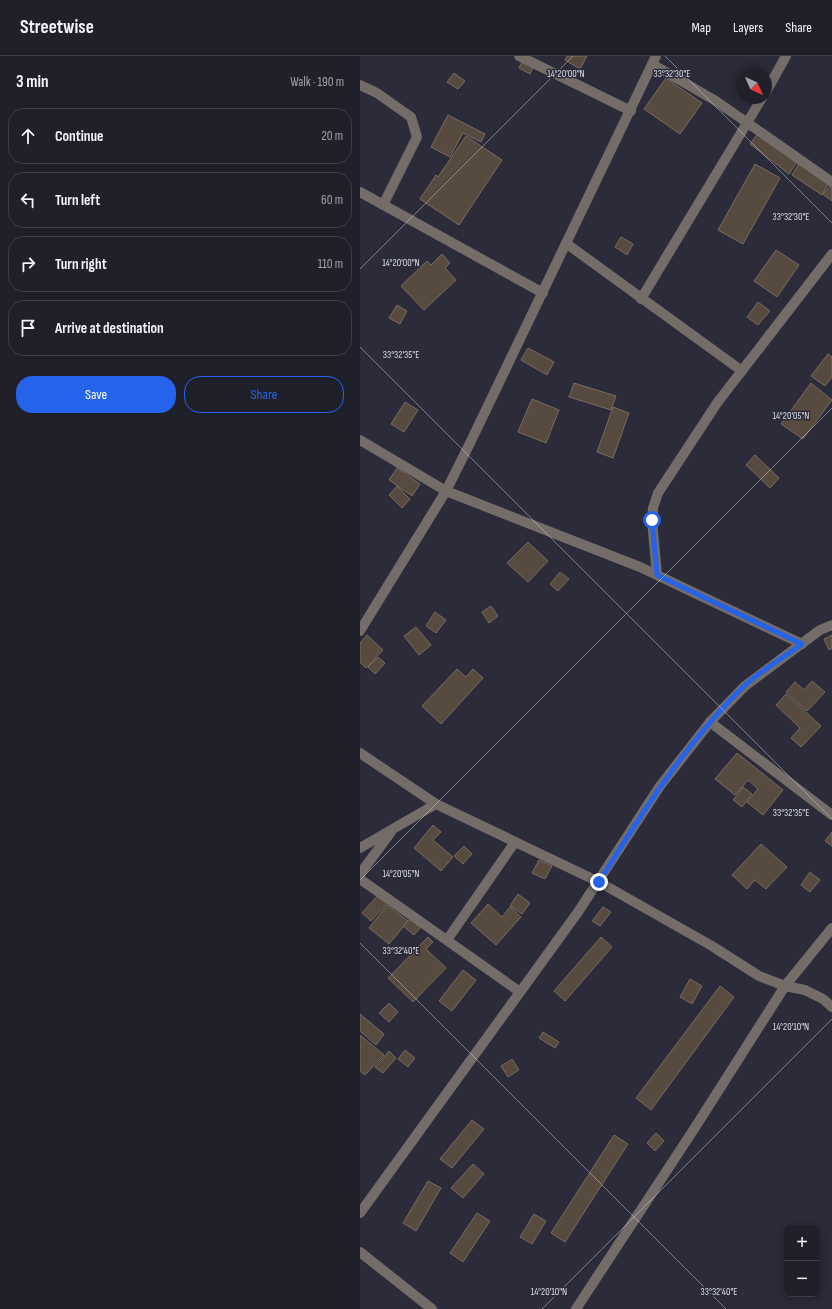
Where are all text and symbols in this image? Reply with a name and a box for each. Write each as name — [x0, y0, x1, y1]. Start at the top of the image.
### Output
text: Streetwise — [20, 16, 94, 39]
text: Map — [691, 19, 711, 36]
text: Layers — [733, 19, 763, 36]
text: Share — [785, 19, 812, 36]
text: 14°20'00"N — [547, 68, 585, 80]
text: 33°32'30"E — [654, 68, 690, 80]
north arrow — [736, 68, 772, 104]
text: 3 min — [16, 72, 49, 92]
text: Walk · 190 m — [290, 74, 344, 90]
icon: ahead — [17, 125, 39, 147]
text: Continue — [55, 127, 104, 146]
text: 20 m — [321, 128, 343, 144]
icon: left — [17, 189, 39, 211]
text: Turn left — [55, 191, 100, 210]
text: 60 m — [321, 192, 343, 208]
text: 33°32'30"E — [773, 211, 809, 223]
icon: right — [17, 253, 39, 275]
text: Turn right — [55, 255, 107, 274]
text: 110 m — [318, 256, 343, 272]
text: 14°20'00"N — [382, 257, 420, 269]
icon: arrive — [17, 317, 39, 339]
text: Arrive at destination — [55, 319, 164, 338]
text: 33°32'35"E — [383, 349, 419, 361]
button: Save — [16, 376, 176, 413]
button: Share — [184, 376, 344, 413]
text: 14°20'05"N — [773, 410, 809, 422]
route start — [643, 511, 661, 529]
text: 33°32'35"E — [773, 807, 809, 819]
text: 14°20'05"N — [383, 868, 419, 880]
route end — [590, 873, 608, 891]
text: 33°32'40"E — [383, 945, 419, 957]
text: 14°20'10"N — [773, 1021, 809, 1033]
map controls — [784, 1225, 820, 1297]
button: + — [784, 1225, 820, 1261]
button: − — [784, 1261, 820, 1297]
text: 14°20'10"N — [531, 1286, 567, 1298]
text: 33°32'40"E — [701, 1286, 737, 1298]

